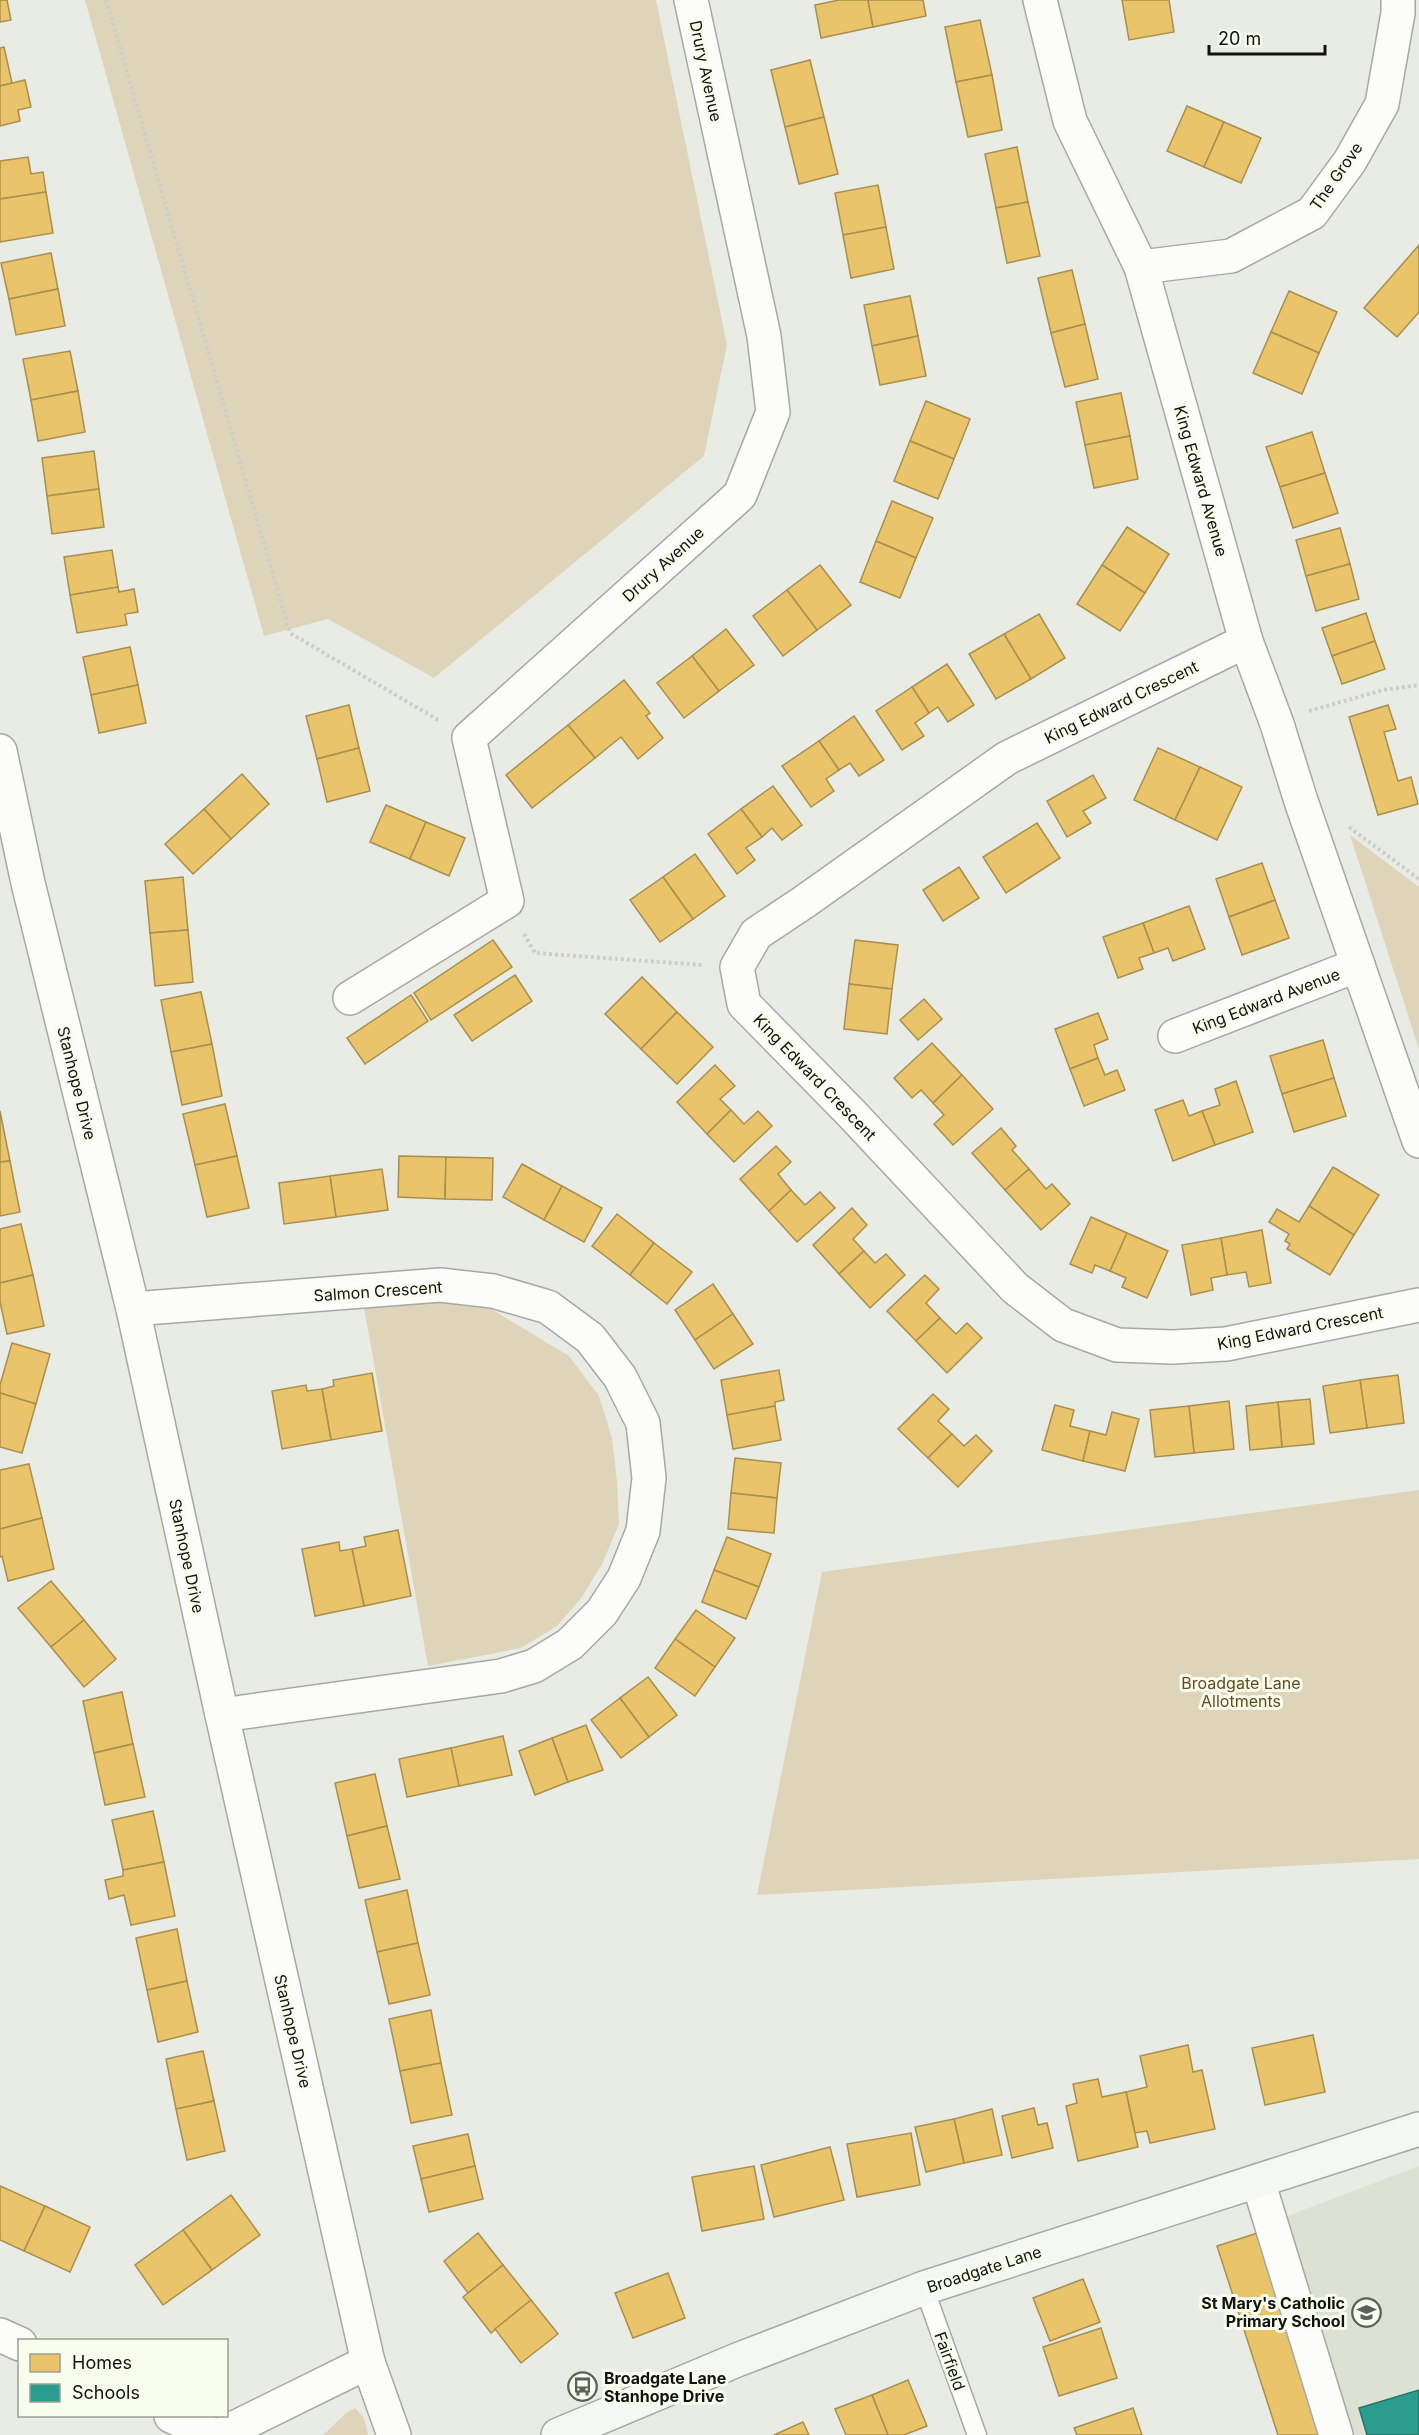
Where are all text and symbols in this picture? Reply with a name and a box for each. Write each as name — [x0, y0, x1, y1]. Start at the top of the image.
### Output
scale bar — [1209, 18, 1324, 56]
street label: Drury Avenue — [686, 19, 726, 123]
text: 20 m — [1218, 28, 1261, 49]
street label: The Grove — [1305, 138, 1367, 214]
street label: King Edward Avenue — [1170, 403, 1232, 559]
street label: Drury Avenue — [618, 522, 708, 606]
street label: King Edward Crescent — [1041, 656, 1201, 748]
street label: King Edward Avenue — [1189, 964, 1343, 1038]
street label: King Edward Crescent — [749, 1009, 881, 1145]
street label: Stanhope Drive — [53, 1024, 101, 1142]
street label: Salmon Crescent — [313, 1277, 443, 1305]
street label: King Edward Crescent — [1215, 1302, 1385, 1354]
street label: Stanhope Drive — [165, 1497, 209, 1615]
park label: Broadgate Lane Allotments — [1181, 1673, 1301, 1711]
street label: Stanhope Drive — [270, 1972, 316, 2090]
street label: Broadgate Lane — [924, 2241, 1044, 2297]
place label: St Mary's Catholic Primary School — [1201, 2293, 1345, 2331]
school or university icon: St Mary's Catholic Primary School — [1350, 2296, 1382, 2328]
street label: Fairfield — [930, 2329, 970, 2393]
legend — [18, 2339, 228, 2417]
text: Homes — [72, 2352, 132, 2373]
place label: Broadgate Lane Stanhope Drive — [604, 2368, 726, 2406]
bus stop icon: Broadgate Lane Stanhope Drive — [567, 2371, 599, 2403]
text: Schools — [72, 2382, 140, 2403]

